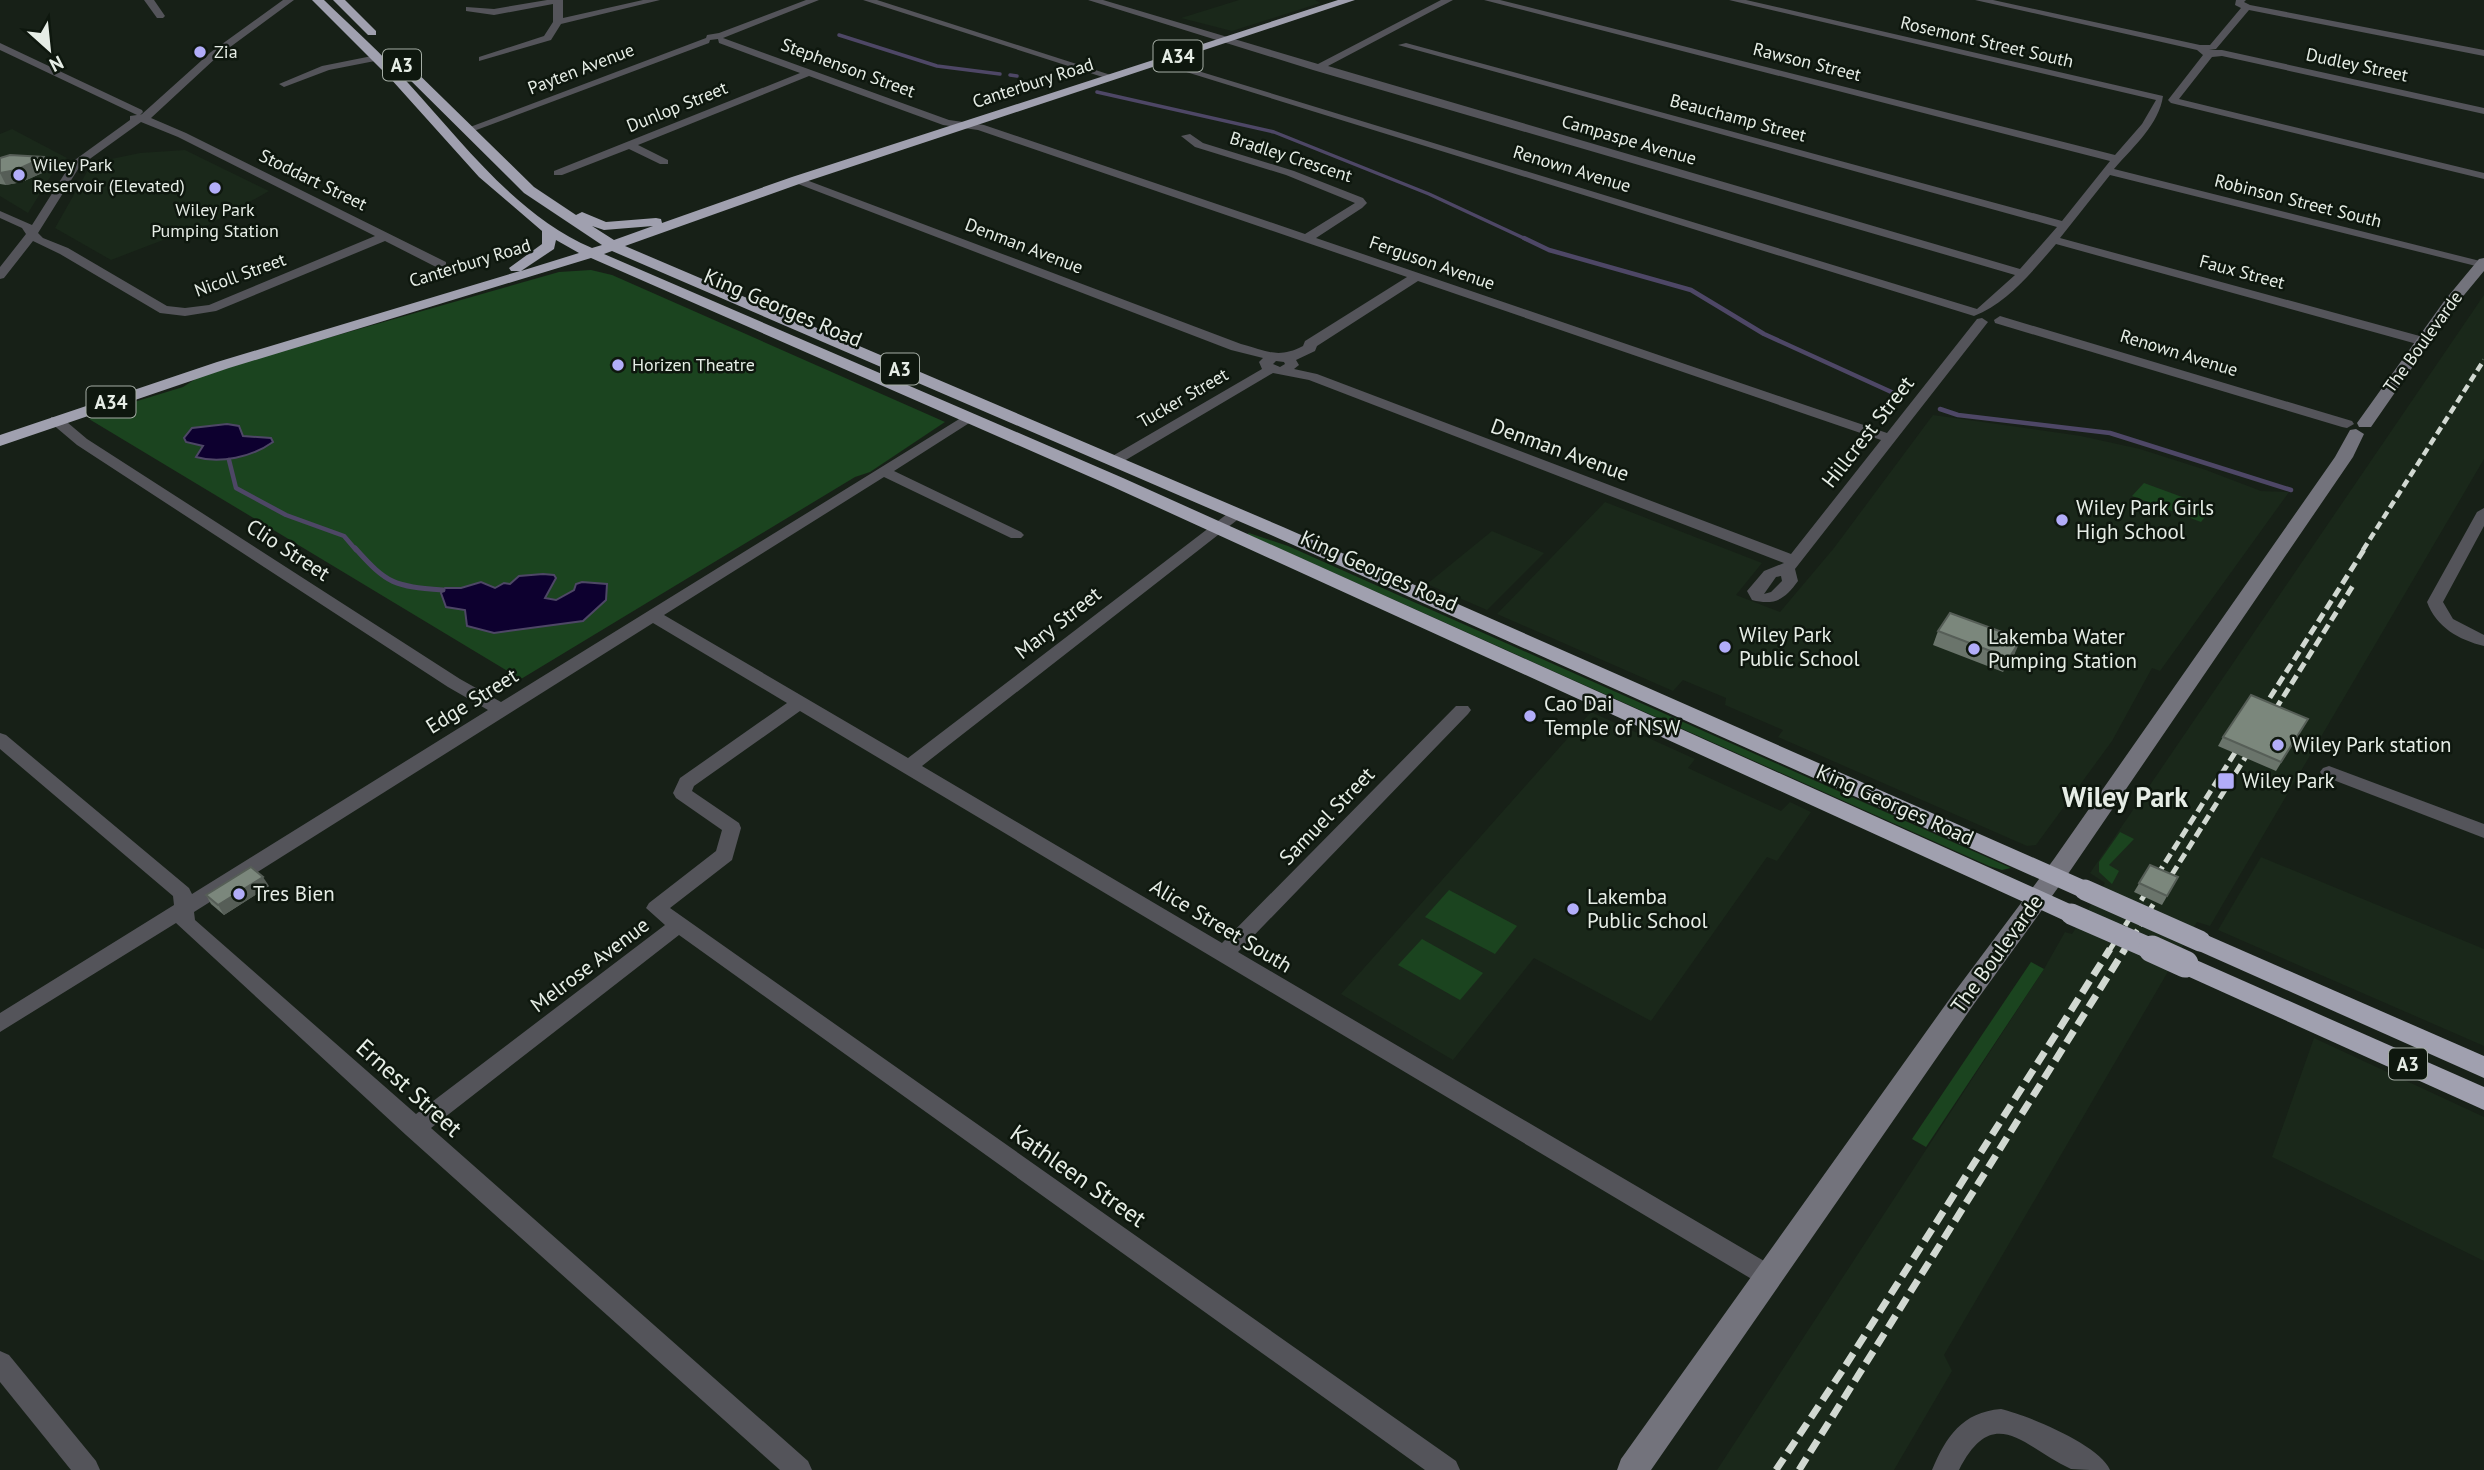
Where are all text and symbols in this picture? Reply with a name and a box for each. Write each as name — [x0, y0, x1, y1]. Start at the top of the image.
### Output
street label: Rosemont Street South — [1898, 10, 2076, 73]
north arrow — [14, 14, 84, 84]
street label: Stephenson Street — [778, 33, 918, 102]
street label: Rawson Street — [1751, 37, 1864, 86]
street label: Payten Avenue — [524, 38, 637, 99]
place label: Zia — [214, 40, 238, 63]
road number: A34 — [1154, 40, 1202, 72]
street label: Dudley Street — [2304, 42, 2410, 87]
marker: Zia — [192, 44, 208, 60]
road number: A3 — [383, 50, 421, 80]
text: N — [46, 51, 68, 78]
street label: Canterbury Road — [969, 52, 1096, 113]
street label: Dunlop Street — [623, 76, 731, 137]
street label: Beauchamp Street — [1667, 88, 1809, 147]
street label: Campaspe Avenue — [1559, 109, 1699, 170]
street label: Bradley Crescent — [1227, 126, 1355, 187]
street label: Renown Avenue — [1511, 140, 1634, 197]
street label: Stoddart Street — [256, 144, 371, 216]
place label: Wiley Park Reservoir (Elevated) — [33, 153, 185, 197]
marker: Wiley Park Reservoir (Elevated) — [11, 167, 27, 183]
street label: Robinson Street South — [2212, 169, 2384, 232]
marker: Wiley Park Pumping Station — [207, 180, 223, 196]
place label: Wiley Park Pumping Station — [151, 198, 279, 242]
street label: Denman Avenue — [962, 212, 1086, 279]
street label: Ferguson Avenue — [1366, 230, 1498, 295]
street label: Canterbury Road — [406, 233, 534, 292]
street label: Nicoll Street — [191, 247, 289, 302]
street label: Faux Street — [2197, 249, 2287, 294]
street label: King Georges Road — [700, 262, 866, 353]
street label: The Boulevarde — [2378, 286, 2467, 397]
street label: Renown Avenue — [2118, 324, 2241, 381]
place label: Horizen Theatre — [632, 353, 755, 376]
road number: A3 — [881, 354, 919, 384]
marker: Horizen Theatre — [610, 357, 626, 373]
street label: Tucker Street — [1134, 363, 1232, 433]
street label: Hillcrest Street — [1816, 370, 1920, 493]
road number: A34 — [86, 386, 136, 418]
street label: Denman Avenue — [1487, 412, 1633, 487]
place label: Wiley Park Girls High School — [2076, 494, 2214, 545]
marker: Wiley Park Girls High School — [2054, 512, 2070, 528]
street label: Clio Street — [241, 513, 335, 587]
street label: King Georges Road — [1296, 524, 1462, 617]
street label: Mary Street — [1009, 580, 1106, 665]
place label: Wiley Park Public School — [1739, 621, 1860, 672]
place label: Lakemba Water Pumping Station — [1988, 623, 2137, 674]
marker: Wiley Park Public School — [1717, 639, 1733, 655]
marker: Lakemba Water Pumping Station — [1966, 641, 1982, 657]
street label: Edge Street — [421, 662, 523, 740]
place label: Cao Dai Temple of NSW — [1544, 690, 1681, 741]
marker: Cao Dai Temple of NSW — [1522, 708, 1538, 724]
place label: Wiley Park station — [2292, 731, 2451, 758]
marker: Wiley Park station — [2270, 737, 2286, 753]
street label: King Georges Road — [1812, 758, 1978, 851]
street label: Samuel Street — [1273, 761, 1380, 870]
place label: Wiley Park — [2242, 767, 2335, 794]
marker: Wiley Park — [2216, 771, 2236, 791]
district label: Wiley Park — [2062, 778, 2188, 815]
street label: Alice Street South — [1145, 873, 1297, 979]
place label: Tres Bien — [253, 880, 335, 907]
place label: Lakemba Public School — [1587, 883, 1708, 934]
marker: Tres Bien — [231, 886, 247, 902]
street label: The Boulevarde — [1944, 889, 2049, 1018]
marker: Lakemba Public School — [1565, 901, 1581, 917]
street label: Melrose Avenue — [525, 911, 654, 1018]
street label: Ernest Street — [350, 1032, 469, 1143]
road number: A3 — [2389, 1048, 2427, 1080]
street label: Kathleen Street — [1004, 1117, 1152, 1234]

